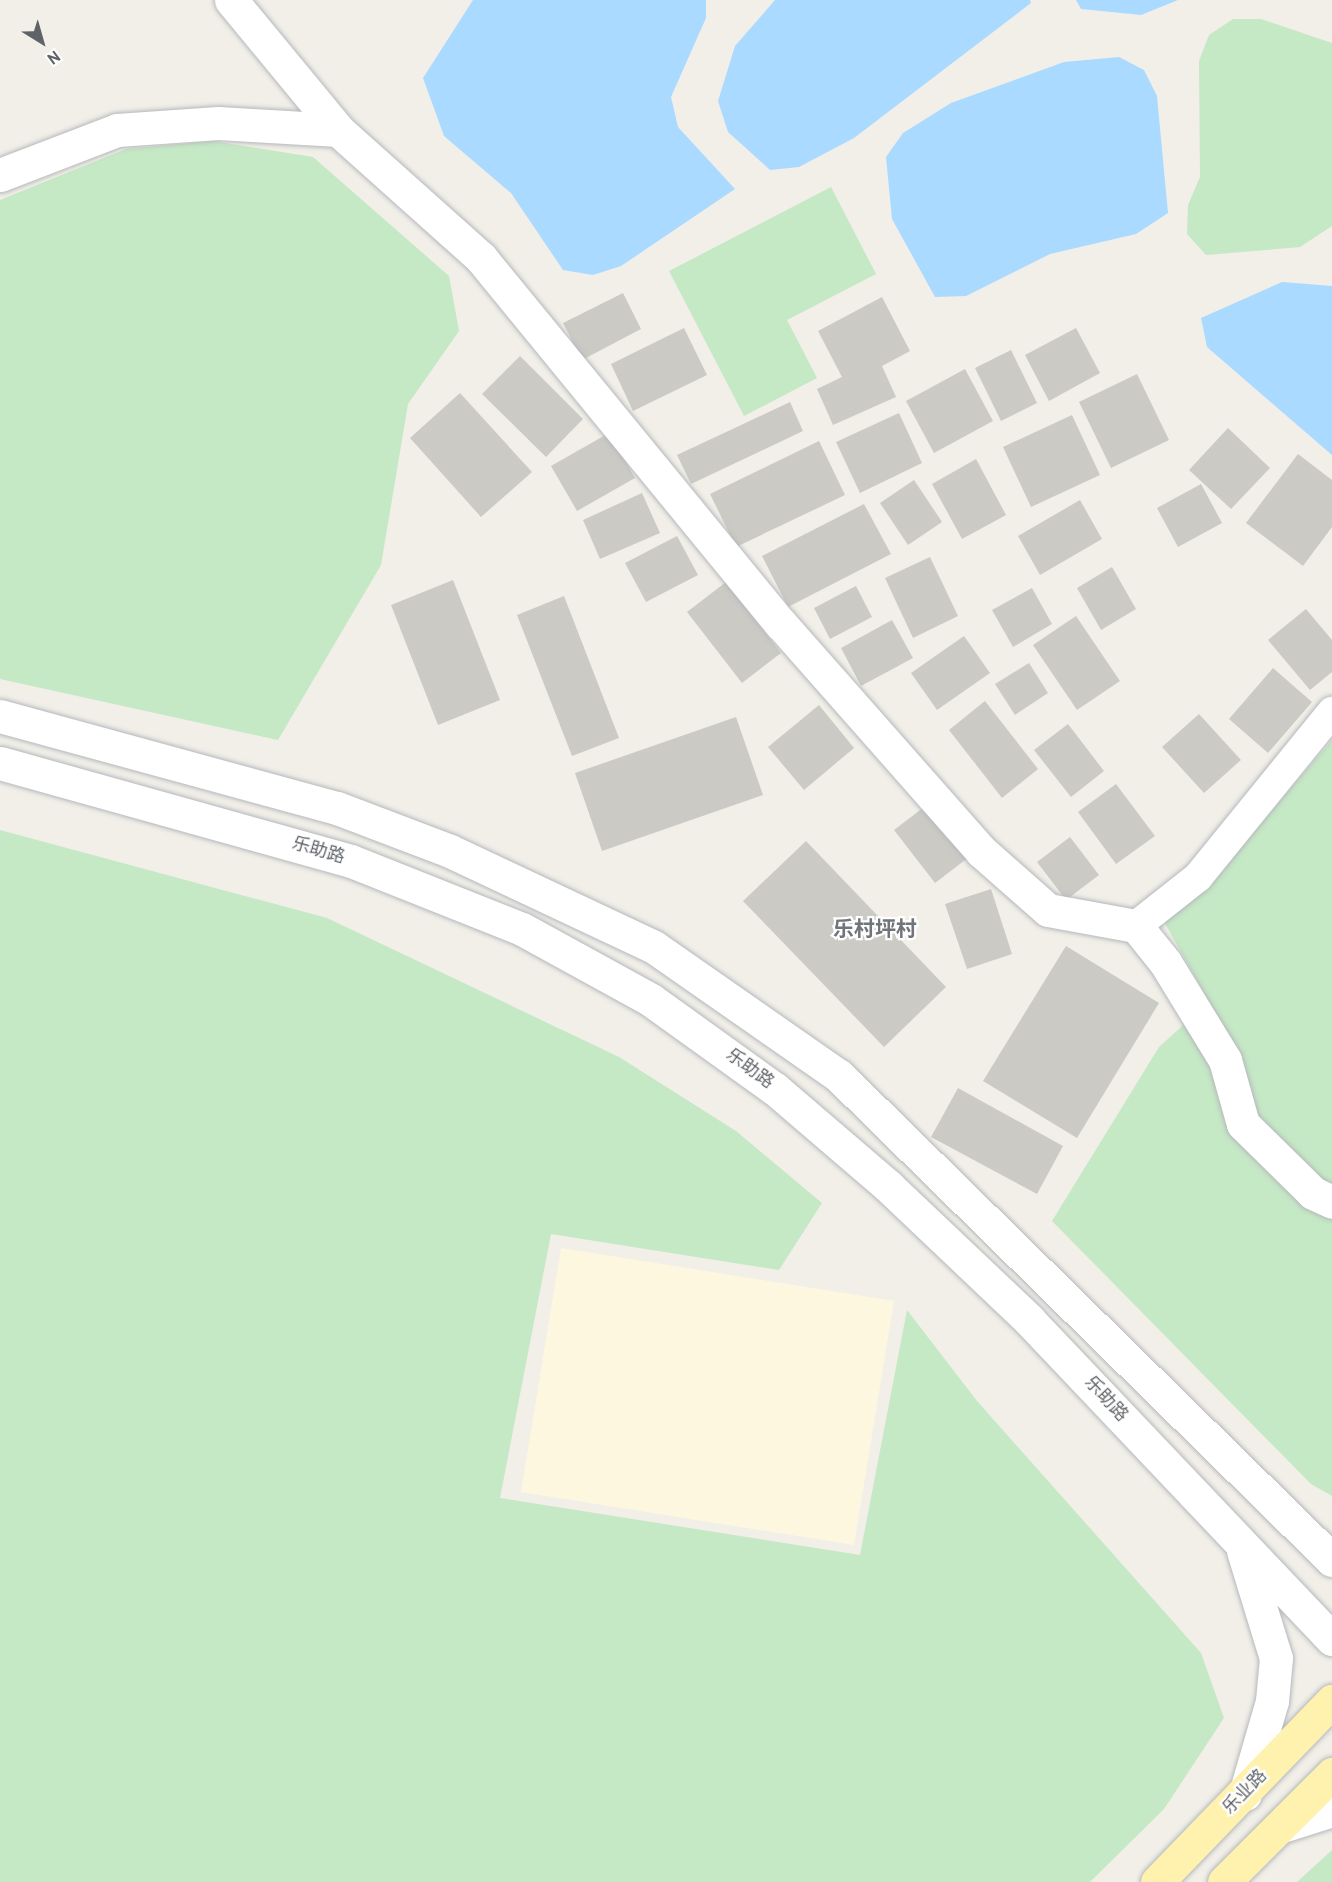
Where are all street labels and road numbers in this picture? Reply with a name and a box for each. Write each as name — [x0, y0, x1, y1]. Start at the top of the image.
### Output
street label: 乐助路 — [289, 834, 347, 870]
street label: 乐助路 — [721, 1045, 777, 1095]
street label: 乐助路 — [1079, 1373, 1131, 1427]
street label: 乐业路 — [1219, 1766, 1273, 1820]

